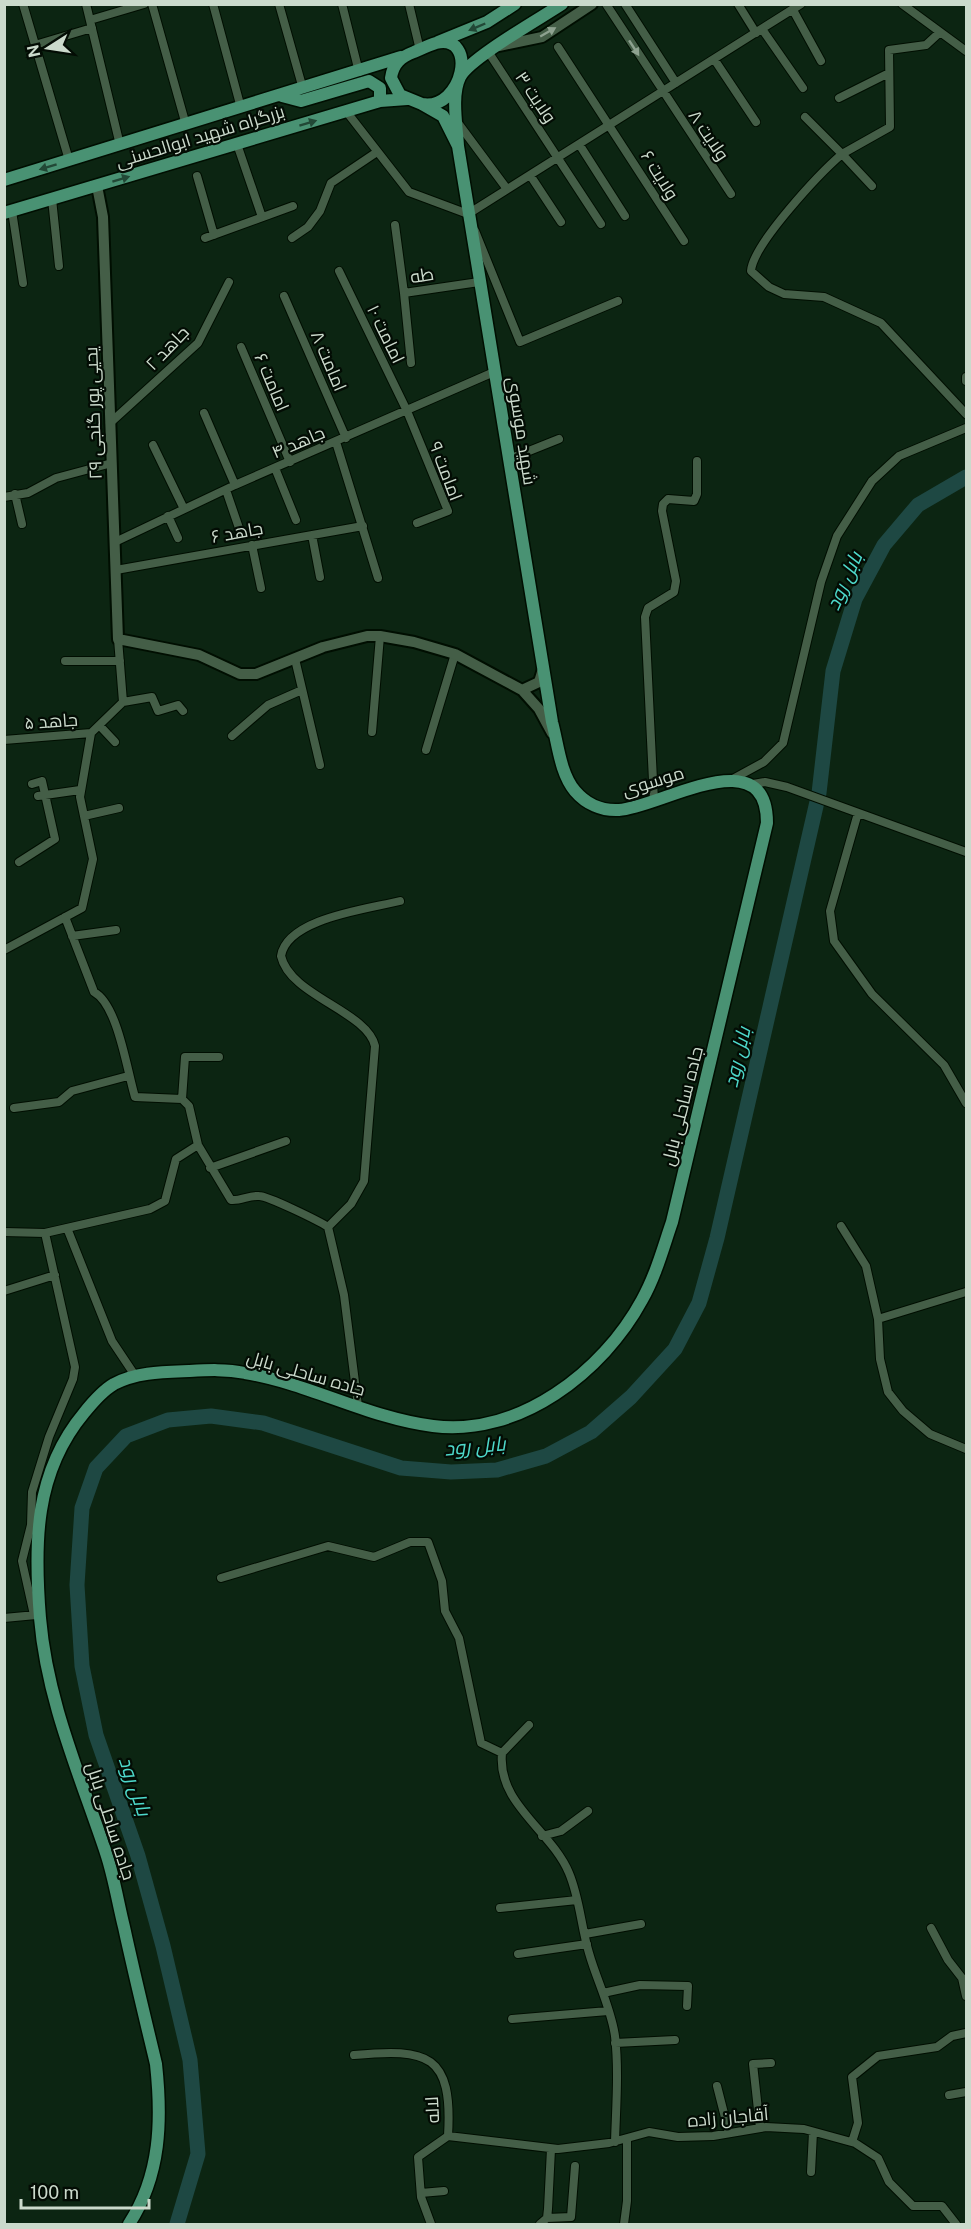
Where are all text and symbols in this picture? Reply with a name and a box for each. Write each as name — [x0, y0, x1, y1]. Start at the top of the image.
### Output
north arrow — [18, 18, 78, 78]
one-way arrow — [467, 22, 485, 32]
one-way arrow — [540, 27, 556, 38]
one-way arrow — [629, 40, 640, 56]
text: N — [23, 43, 44, 59]
street label: ولایت ۳ — [510, 67, 561, 127]
street label: بزرگراه شهید ابوالحسنی — [113, 100, 287, 173]
street label: ولایت ۸ — [684, 106, 734, 165]
one-way arrow — [299, 118, 317, 127]
street label: ولایت ۶ — [636, 147, 683, 204]
one-way arrow — [39, 163, 57, 172]
one-way arrow — [112, 174, 130, 183]
street label: طه — [409, 263, 435, 287]
street label: امامت ۱۰ — [363, 301, 409, 367]
street label: جاهد ۲ — [141, 322, 193, 374]
street label: امامت ۸ — [307, 328, 351, 394]
street label: یحیی پور گنجی ۲۹ — [80, 346, 108, 480]
street label: امامت ۶ — [250, 350, 294, 414]
street label: شهید موسوی — [502, 375, 541, 487]
street label: جاهد ۴ — [268, 421, 328, 463]
street label: امامت ۹ — [425, 438, 467, 504]
street label: جاهد ۶ — [209, 517, 265, 547]
water label: بابل رود — [821, 547, 868, 614]
street label: جاهد ۵ — [24, 709, 78, 733]
street label: موسوی — [620, 762, 687, 801]
water label: بابل رود — [718, 1023, 756, 1090]
street label: جاده ساحلی بابل — [657, 1044, 708, 1168]
street label: جاده ساحلی بابل — [244, 1346, 368, 1401]
water label: بابل رود — [443, 1431, 508, 1461]
water label: بابل رود — [114, 1753, 157, 1820]
street label: جاده ساحلی بابل — [81, 1760, 140, 1883]
street label: لاله — [421, 2096, 443, 2124]
street label: آقاجان زاده — [686, 2103, 770, 2132]
scale bar — [21, 2172, 148, 2210]
text: 100 m — [30, 2182, 79, 2203]

